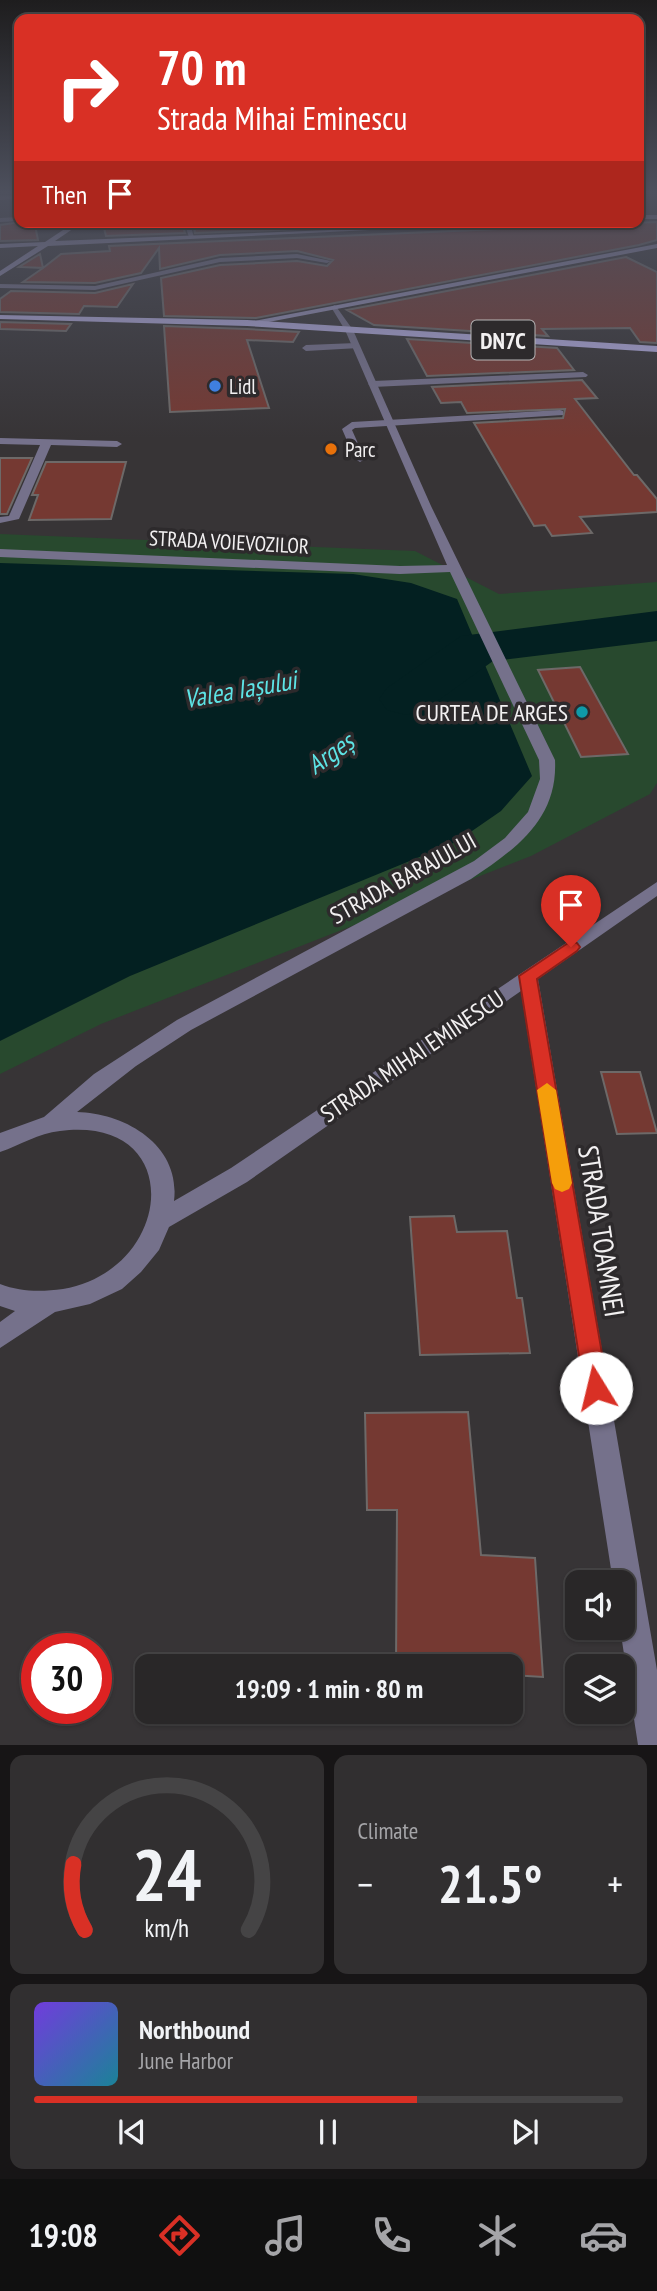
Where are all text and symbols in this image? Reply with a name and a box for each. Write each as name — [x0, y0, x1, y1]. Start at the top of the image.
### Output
text: 70 m — [157, 35, 246, 99]
icon: right — [42, 42, 133, 133]
text: Strada Mihai Eminescu — [157, 97, 407, 139]
icon: arrive — [101, 175, 139, 213]
text: Then — [42, 178, 87, 211]
road number: DN7C — [472, 320, 534, 360]
place label: Lidl — [229, 373, 256, 400]
marker: Lidl — [207, 378, 223, 394]
place label: Parc — [345, 436, 376, 463]
marker: Parc — [323, 441, 339, 457]
street label: STRADA VOIEVOZILOR — [148, 524, 310, 560]
water label: Valea Iașului — [181, 662, 302, 715]
place label: CURTEA DE ARGES — [416, 697, 568, 728]
marker: CURTEA DE ARGES — [574, 704, 590, 720]
water label: Argeș — [300, 724, 362, 781]
street label: STRADA BARAJULUI — [324, 825, 482, 931]
pin — [541, 875, 601, 947]
icon: arrive — [552, 886, 590, 924]
street label: STRADA MIHAI EMINESCU — [314, 983, 510, 1129]
street label: STRADA TOAMNEI — [570, 1143, 634, 1319]
position arrow — [559, 1351, 633, 1425]
map controls — [565, 1570, 635, 1724]
button: sound — [565, 1570, 635, 1640]
speed limit sign: 30 — [21, 1633, 112, 1724]
button: layers — [565, 1654, 635, 1724]
text: 19:09 · 1 min · 80 m — [235, 1672, 423, 1705]
text: Climate — [358, 1816, 418, 1845]
text: 24 — [132, 1827, 202, 1921]
text: 21.5° — [438, 1850, 543, 1917]
text: − — [358, 1859, 373, 1908]
text: + — [607, 1859, 623, 1908]
text: km/h — [145, 1912, 189, 1944]
text: Northbound — [139, 2013, 250, 2046]
text: June Harbor — [139, 2046, 233, 2075]
icon: previous — [113, 2113, 151, 2151]
icon: pause — [309, 2113, 347, 2151]
icon: next — [506, 2113, 544, 2151]
icon: directions — [155, 2211, 204, 2260]
icon: music — [261, 2211, 310, 2260]
icon: phone — [367, 2211, 416, 2260]
icon: climate — [473, 2211, 522, 2260]
icon: car — [579, 2211, 628, 2260]
text: 19:08 — [29, 2214, 98, 2256]

